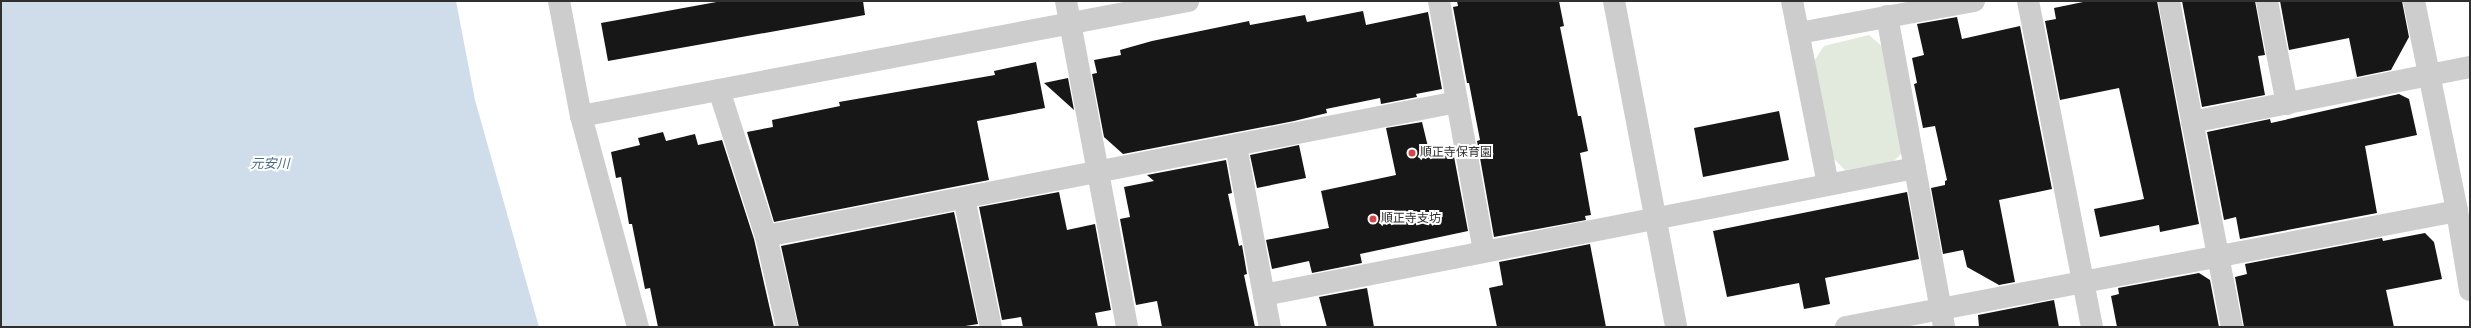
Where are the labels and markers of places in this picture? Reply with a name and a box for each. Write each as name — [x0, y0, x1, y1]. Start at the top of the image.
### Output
place label: 順正寺保育園 — [1420, 146, 1492, 160]
marker: 順正寺保育園 — [1407, 148, 1417, 158]
place label: 順正寺支坊 — [1381, 212, 1441, 226]
marker: 順正寺支坊 — [1368, 214, 1378, 224]

